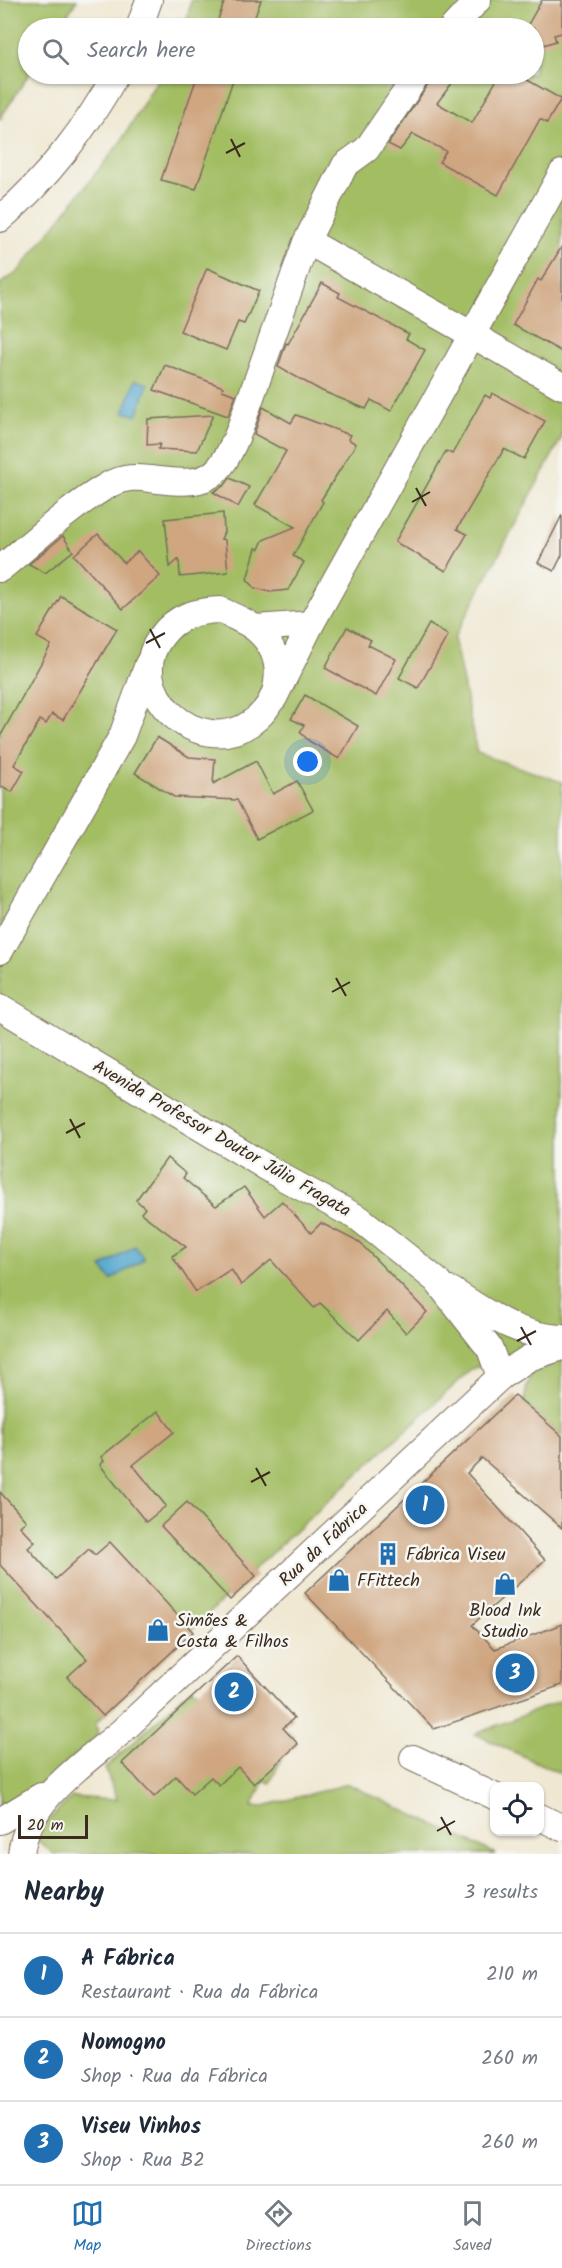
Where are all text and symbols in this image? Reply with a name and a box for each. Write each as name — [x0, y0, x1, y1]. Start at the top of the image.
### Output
search box — [18, 18, 544, 84]
text: Search here — [87, 34, 195, 69]
icon: search — [39, 35, 72, 68]
your location — [293, 747, 322, 776]
street label: Avenida Professor Doutor Júlio Fragata — [86, 1053, 356, 1226]
pin: 1 — [406, 1482, 444, 1528]
street label: Rua da Fábrica — [273, 1496, 375, 1594]
building icon: Fábrica Viseu — [375, 1541, 401, 1567]
place label: Fábrica Viseu — [406, 1541, 506, 1570]
shop icon: FFittech — [326, 1567, 352, 1593]
place label: FFittech — [357, 1567, 420, 1596]
shop icon: Blood Ink Studio — [492, 1571, 518, 1597]
place label: Blood Ink Studio — [469, 1597, 542, 1647]
place label: Simões & Costa & Filhos — [176, 1607, 289, 1657]
shop icon: Simões & Costa & Filhos — [145, 1617, 171, 1643]
pin: 3 — [496, 1650, 534, 1696]
pin: 2 — [214, 1670, 254, 1714]
map controls — [490, 1782, 544, 1836]
button: locate — [490, 1782, 544, 1836]
scale bar — [18, 1812, 88, 1840]
text: 20 m — [27, 1813, 63, 1838]
text: Nearby — [24, 1872, 104, 1914]
text: 3 results — [464, 1877, 538, 1909]
text: A Fábrica — [81, 1942, 175, 1977]
text: 1 — [40, 1959, 47, 1991]
text: 210 m — [486, 1959, 538, 1991]
text: Restaurant · Rua da Fábrica — [81, 1977, 318, 2009]
text: Nomogno — [81, 2026, 166, 2061]
text: 2 — [38, 2043, 49, 2075]
text: 260 m — [481, 2043, 538, 2075]
text: Shop · Rua da Fábrica — [81, 2061, 268, 2093]
text: Viseu Vinhos — [81, 2110, 201, 2145]
text: 3 — [38, 2127, 49, 2159]
text: 260 m — [481, 2127, 538, 2159]
text: Shop · Rua B2 — [81, 2145, 205, 2177]
tab: Map — [71, 2197, 104, 2258]
tab: Directions — [245, 2197, 312, 2258]
tab: Saved — [453, 2197, 491, 2258]

